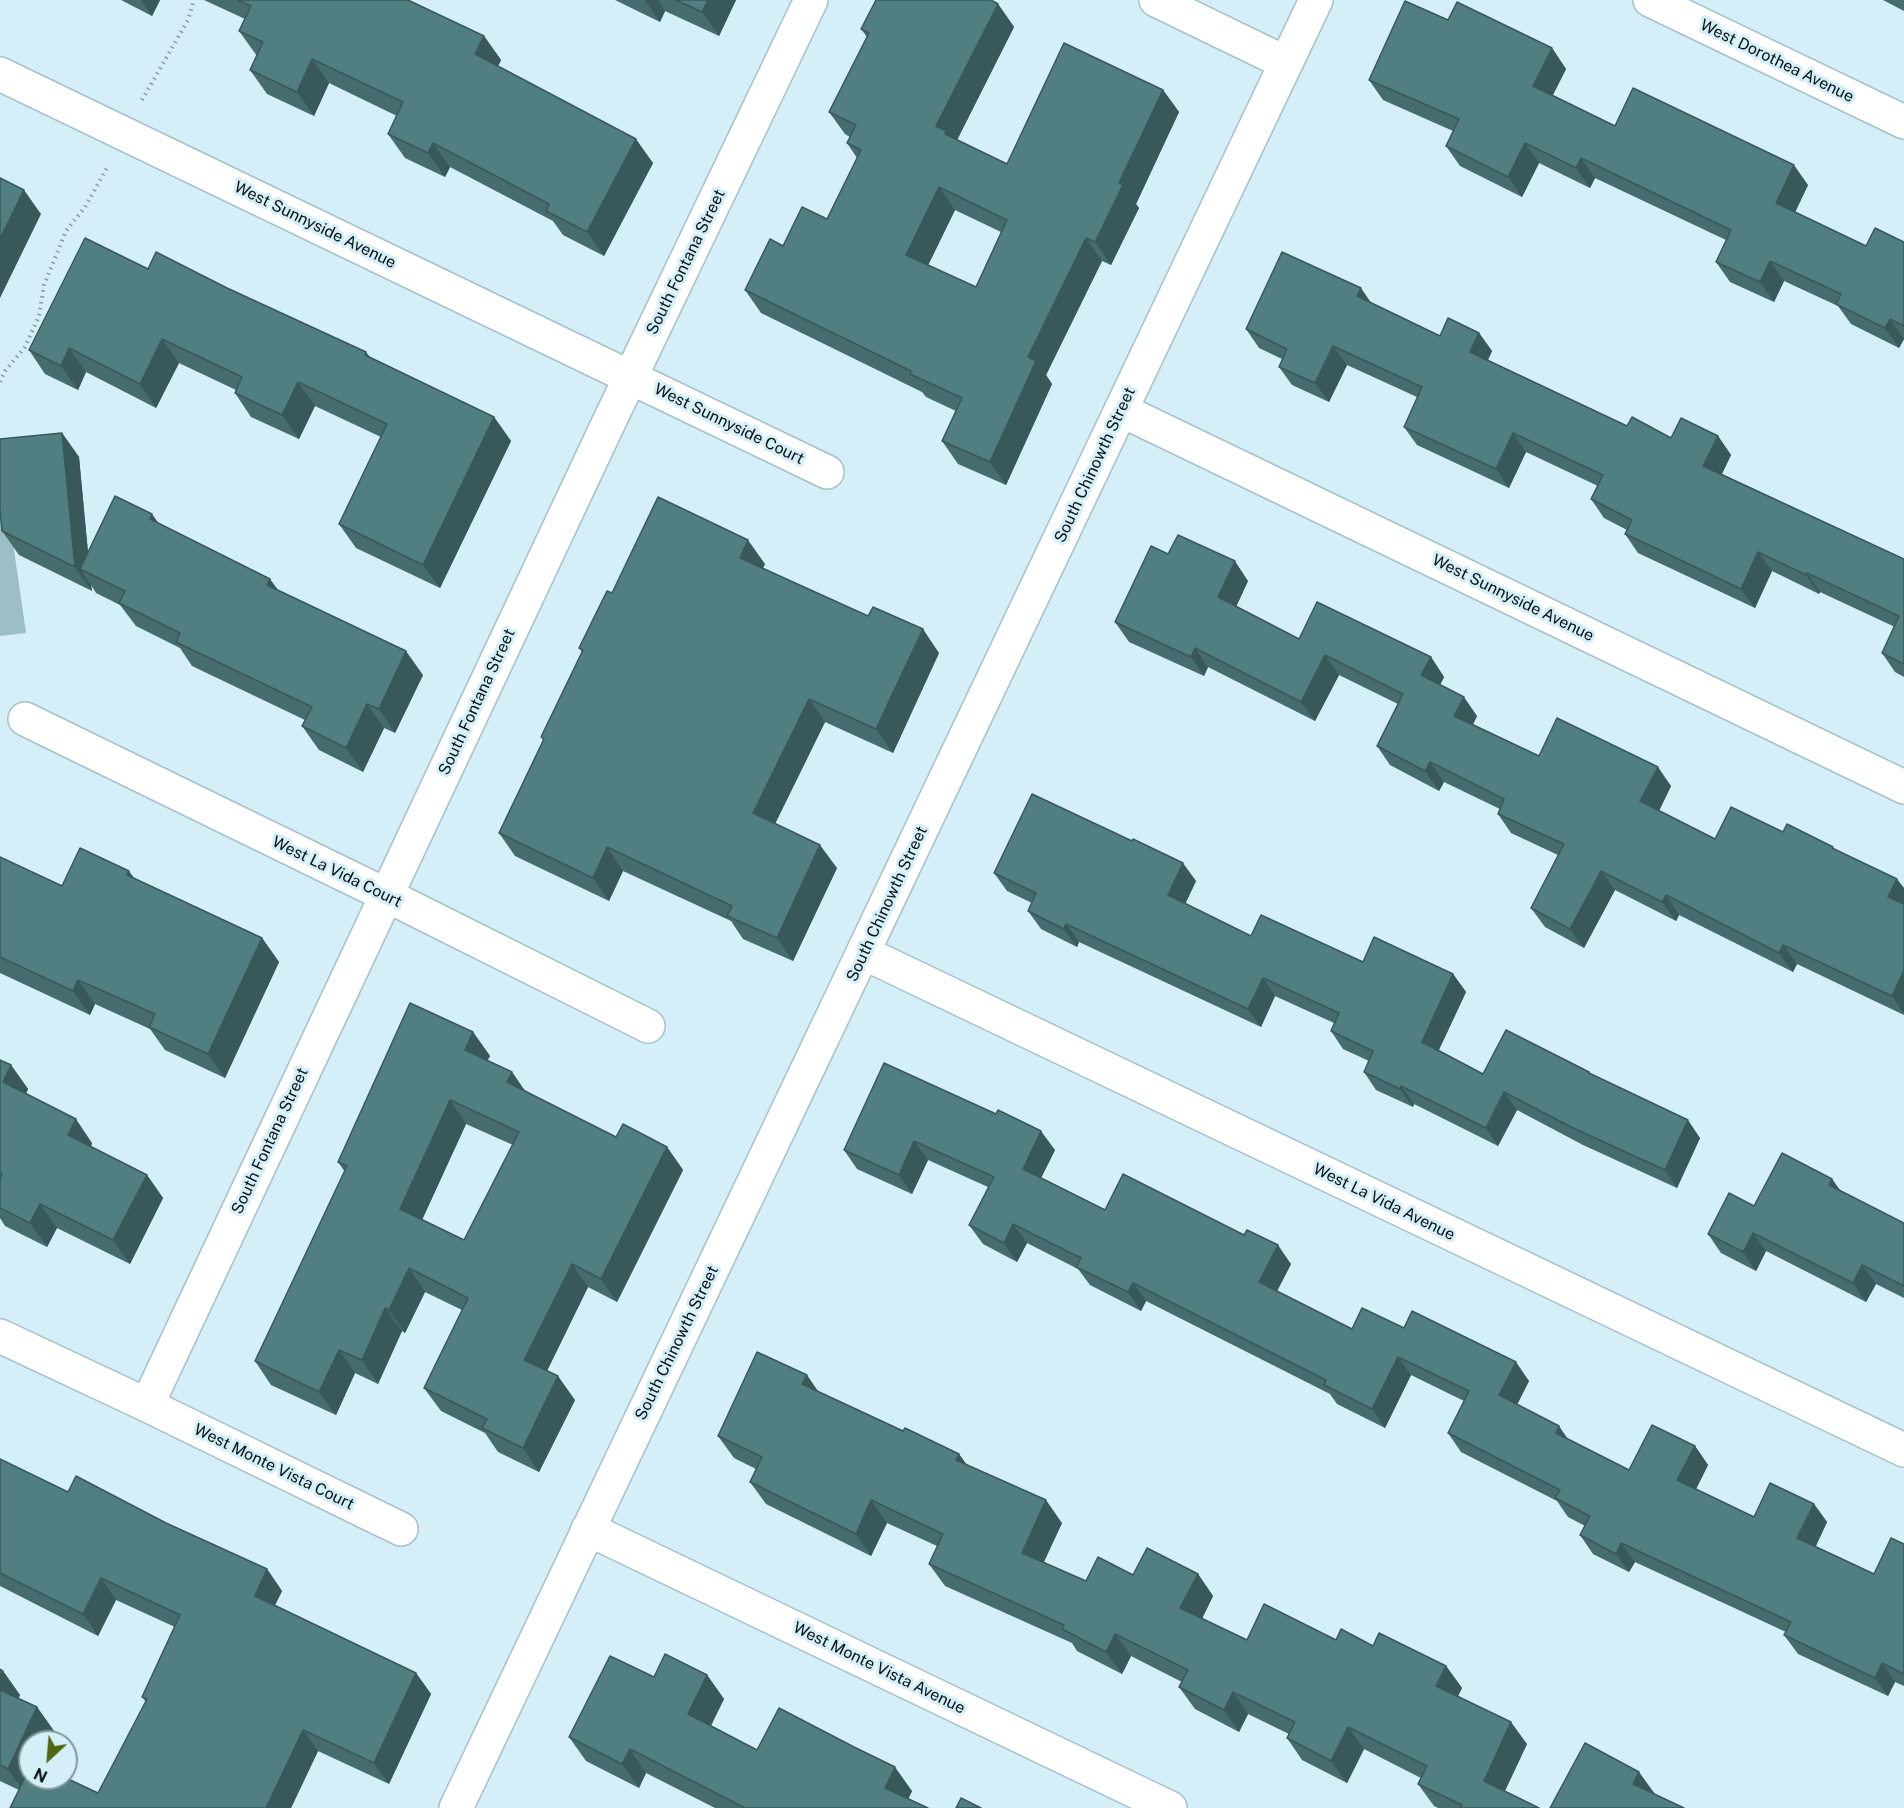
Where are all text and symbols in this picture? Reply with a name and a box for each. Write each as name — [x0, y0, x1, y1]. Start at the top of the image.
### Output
street label: West Dorothea Avenue — [1697, 15, 1857, 107]
street label: West Sunnyside Avenue — [231, 177, 399, 273]
street label: South Fontana Street — [642, 186, 730, 338]
street label: West Sunnyside Court — [651, 379, 807, 469]
street label: South Chinowth Street — [1050, 384, 1140, 546]
street label: West Sunnyside Avenue — [1429, 550, 1597, 646]
street label: South Fontana Street — [435, 626, 519, 778]
street label: South Chinowth Street — [842, 823, 932, 985]
street label: West La Vida Court — [269, 832, 405, 912]
street label: South Fontana Street — [228, 1065, 312, 1217]
street label: West La Vida Avenue — [1310, 1159, 1458, 1245]
street label: South Chinowth Street — [631, 1263, 723, 1423]
street label: West Monte Vista Court — [191, 1420, 357, 1514]
street label: West Monte Vista Avenue — [790, 1618, 968, 1718]
north arrow — [18, 1730, 78, 1790]
text: N — [31, 1764, 51, 1786]

